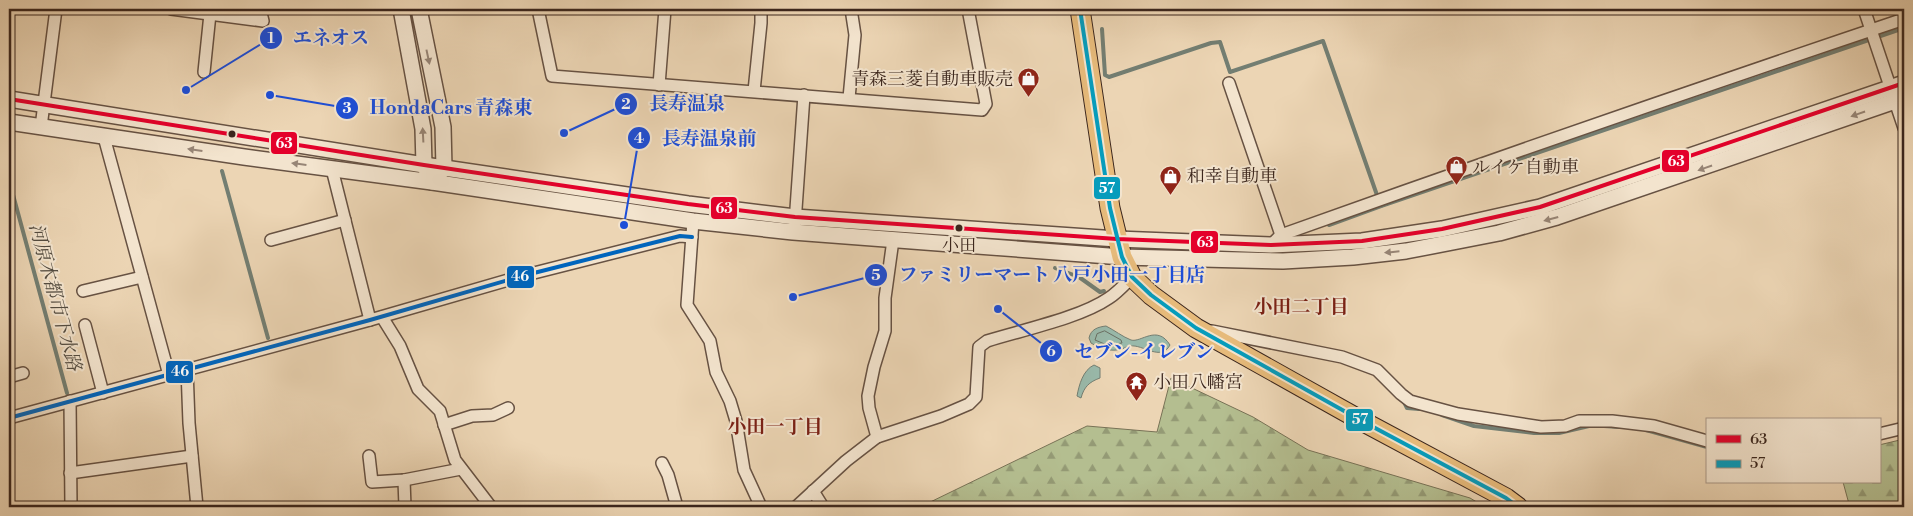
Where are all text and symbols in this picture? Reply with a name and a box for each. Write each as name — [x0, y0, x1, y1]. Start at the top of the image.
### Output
callout: エネオス — [258, 21, 379, 55]
text: エネオス — [293, 26, 369, 50]
text: 1 — [267, 29, 275, 48]
one-way arrow — [424, 49, 432, 64]
shop icon: 青森三菱自動車販売 — [1017, 67, 1041, 98]
place label: 青森三菱自動車販売 — [851, 68, 1013, 91]
callout: 長寿温泉 — [614, 87, 735, 121]
callout: HondaCars 青森東 — [335, 91, 542, 125]
text: 長寿温泉 — [649, 92, 725, 116]
text: 2 — [621, 95, 631, 114]
text: HondaCars 青森東 — [370, 96, 532, 120]
text: 3 — [342, 99, 352, 118]
one-way arrow — [1850, 110, 1865, 118]
callout: 長寿温泉前 — [626, 121, 766, 155]
one-way arrow — [418, 127, 426, 143]
text: 長寿温泉前 — [661, 127, 757, 151]
unlabelled marker — [227, 129, 237, 139]
text: 4 — [634, 129, 644, 148]
line badge: 63 — [270, 131, 298, 155]
text: 63 — [275, 135, 293, 153]
one-way arrow — [187, 146, 203, 154]
line badge: 63 — [1661, 149, 1690, 173]
text: 63 — [1667, 153, 1685, 171]
shop icon: ルイケ自動車 — [1444, 155, 1468, 186]
place label: ルイケ自動車 — [1472, 156, 1579, 179]
one-way arrow — [291, 160, 307, 168]
shop icon: 和幸自動車 — [1159, 164, 1183, 195]
one-way arrow — [1697, 164, 1712, 172]
place label: 和幸自動車 — [1187, 165, 1277, 188]
line badge: 57 — [1093, 176, 1121, 200]
text: 57 — [1099, 180, 1116, 198]
line badge: 63 — [710, 196, 738, 220]
text: 63 — [715, 200, 733, 218]
one-way arrow — [1543, 215, 1558, 223]
water label: 河原木都市下水路 — [24, 220, 87, 375]
marker: 小田 — [954, 223, 964, 233]
line badge: 63 — [1190, 230, 1219, 254]
text: 63 — [1196, 234, 1214, 252]
place label: 小田 — [942, 235, 976, 257]
one-way arrow — [1383, 248, 1399, 256]
callout: ファミリーマート 八戸小田一丁目店 — [864, 258, 1216, 292]
text: ファミリーマート 八戸小田一丁目店 — [899, 263, 1205, 287]
line badge: 46 — [506, 265, 535, 289]
text: 5 — [871, 266, 881, 285]
text: 46 — [511, 268, 529, 286]
district label: 小田二丁目 — [1253, 295, 1349, 319]
callout: セブン-イレブン — [1039, 334, 1224, 368]
text: セブン-イレブン — [1075, 340, 1214, 364]
text: 6 — [1046, 342, 1056, 361]
line badge: 46 — [165, 360, 194, 384]
text: 46 — [171, 363, 189, 381]
temple icon: 小田八幡宮 — [1125, 370, 1149, 401]
place label: 小田八幡宮 — [1153, 371, 1243, 394]
line badge: 57 — [1345, 408, 1374, 432]
text: 57 — [1352, 411, 1369, 429]
district label: 小田一丁目 — [727, 415, 823, 439]
legend — [1706, 418, 1880, 484]
text: 63 — [1750, 430, 1767, 449]
text: 57 — [1750, 454, 1766, 473]

